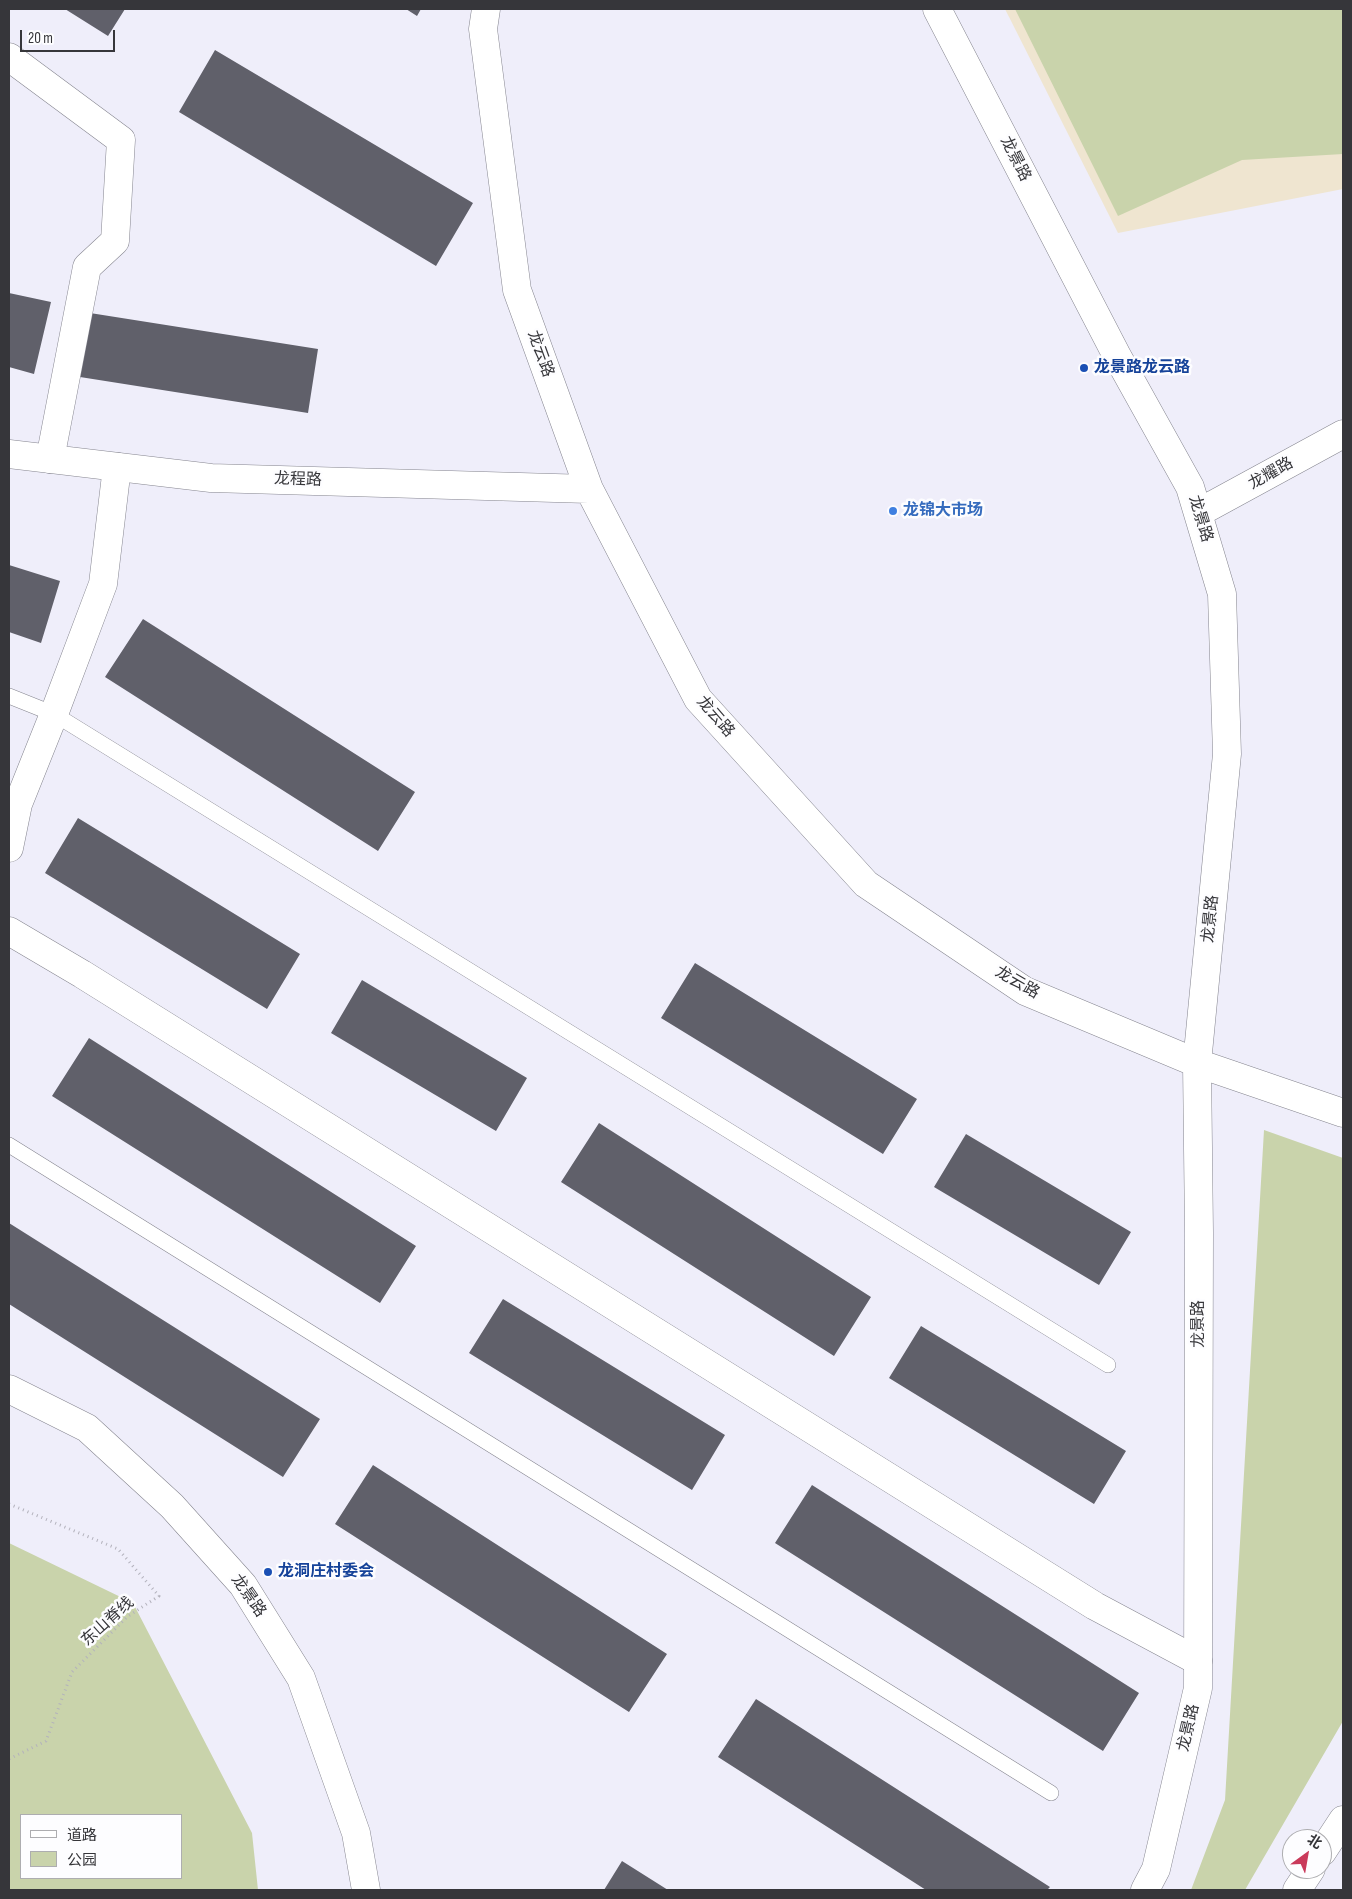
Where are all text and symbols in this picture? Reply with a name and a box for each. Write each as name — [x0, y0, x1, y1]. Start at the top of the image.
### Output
scale bar — [22, 20, 118, 52]
text: 20 m — [28, 29, 53, 48]
street label: 龙景路 — [996, 133, 1034, 185]
street label: 龙云路 — [523, 328, 557, 380]
place label: 龙景路龙云路 — [1094, 358, 1190, 378]
marker: 龙景路龙云路 — [1078, 362, 1090, 374]
street label: 龙耀路 — [1245, 454, 1297, 494]
street label: 龙程路 — [274, 470, 322, 490]
street label: 龙景路 — [1184, 493, 1216, 545]
place label: 龙锦大市场 — [903, 501, 983, 521]
marker: 龙锦大市场 — [887, 505, 899, 517]
street label: 龙云路 — [692, 693, 738, 741]
street label: 龙景路 — [1199, 894, 1223, 944]
street label: 龙云路 — [991, 963, 1043, 1003]
street label: 龙景路 — [1189, 1300, 1209, 1348]
place label: 龙洞庄村委会 — [278, 1562, 374, 1582]
marker: 龙洞庄村委会 — [262, 1566, 274, 1578]
street label: 龙景路 — [226, 1571, 270, 1621]
street label: 东山脊线 — [78, 1593, 138, 1651]
street label: 龙景路 — [1174, 1702, 1204, 1754]
legend — [20, 1814, 182, 1879]
text: 道路 — [67, 1826, 97, 1845]
north arrow — [1282, 1829, 1332, 1879]
text: 北 — [1304, 1831, 1325, 1853]
text: 公园 — [67, 1851, 97, 1870]

